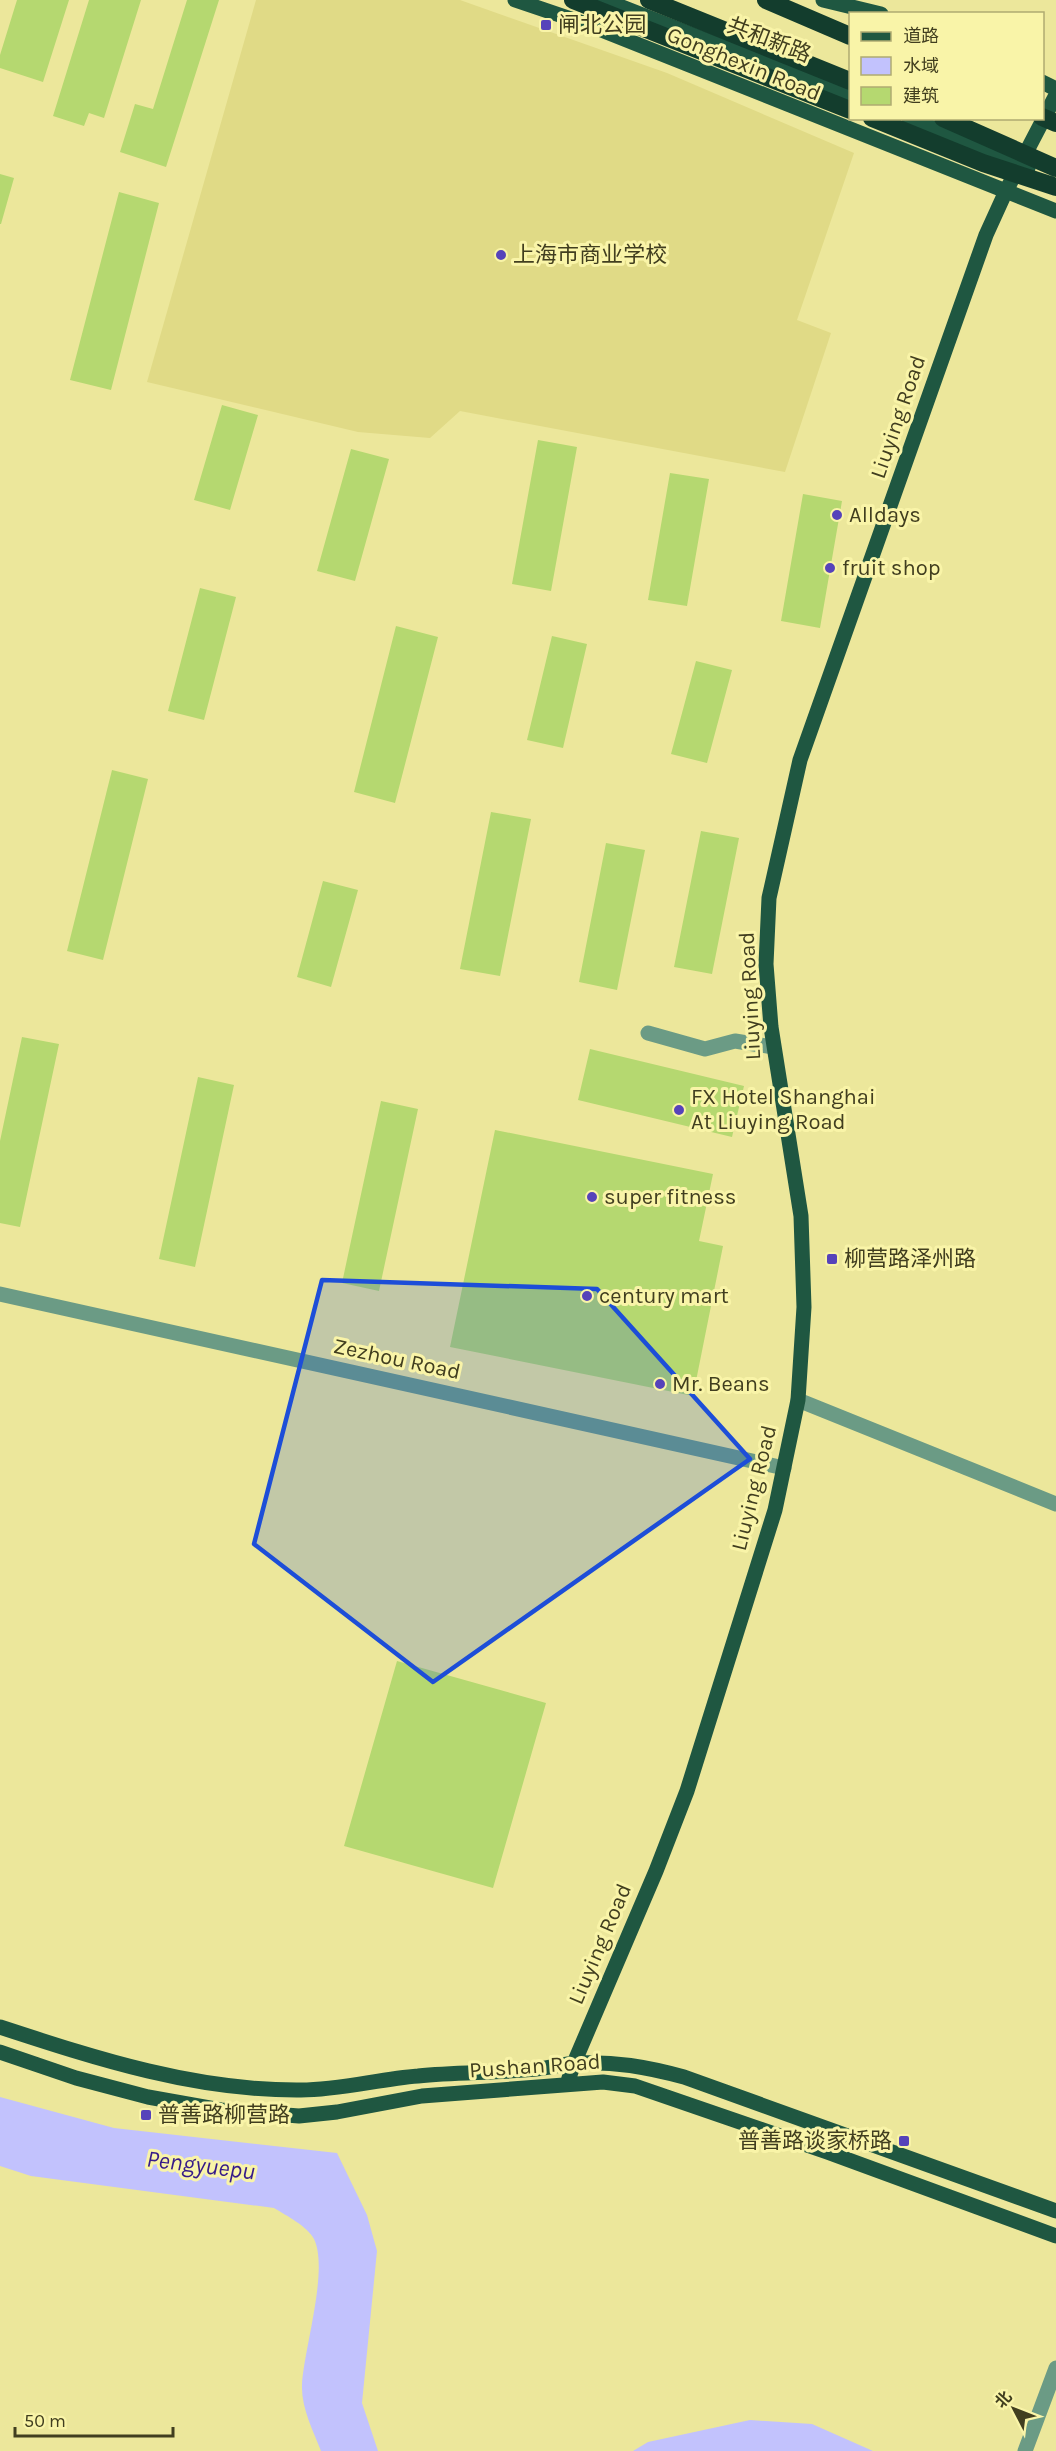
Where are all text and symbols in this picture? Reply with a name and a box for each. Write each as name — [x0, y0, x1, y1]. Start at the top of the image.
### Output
place label: 闸北公园 — [558, 12, 646, 38]
street label: 共和新路 — [723, 12, 815, 68]
legend — [849, 12, 1044, 120]
marker: 闸北公园 — [539, 18, 553, 32]
street label: Gonghexin Road — [663, 21, 825, 107]
text: 道路 — [903, 25, 939, 47]
text: 水域 — [903, 55, 939, 77]
text: 建筑 — [903, 85, 939, 107]
place label: 上海市商业学校 — [513, 242, 667, 268]
marker: 上海市商业学校 — [494, 248, 508, 262]
street label: Liuying Road — [865, 352, 931, 482]
place label: Alldays — [849, 502, 921, 528]
marker: Alldays — [830, 508, 844, 522]
place label: fruit shop — [842, 555, 941, 581]
marker: fruit shop — [823, 561, 837, 575]
street label: Liuying Road — [734, 931, 766, 1061]
place label: FX Hotel Shanghai At Liuying Road — [691, 1084, 876, 1135]
marker: FX Hotel Shanghai At Liuying Road — [672, 1103, 686, 1117]
place label: super fitness — [604, 1184, 736, 1210]
marker: super fitness — [585, 1190, 599, 1204]
place label: 柳营路泽州路 — [844, 1246, 976, 1272]
marker: 柳营路泽州路 — [825, 1252, 839, 1266]
place label: century mart — [599, 1283, 729, 1309]
marker: century mart — [580, 1289, 594, 1303]
street label: Zezhou Road — [331, 1333, 463, 1385]
place label: Mr. Beans — [672, 1371, 770, 1397]
marker: Mr. Beans — [653, 1377, 667, 1391]
street label: Liuying Road — [726, 1422, 782, 1554]
street label: Liuying Road — [563, 1880, 637, 2008]
street label: Pushan Road — [468, 2048, 602, 2084]
place label: 普善路柳营路 — [158, 2102, 290, 2128]
marker: 普善路柳营路 — [139, 2108, 153, 2122]
place label: 普善路谈家桥路 — [738, 2128, 892, 2154]
marker: 普善路谈家桥路 — [897, 2134, 911, 2148]
water label: Pengyuepu — [145, 2144, 257, 2186]
north arrow — [984, 2379, 1044, 2439]
text: 北 — [991, 2387, 1016, 2412]
scale bar — [15, 2400, 172, 2438]
text: 50 m — [24, 2410, 66, 2432]

